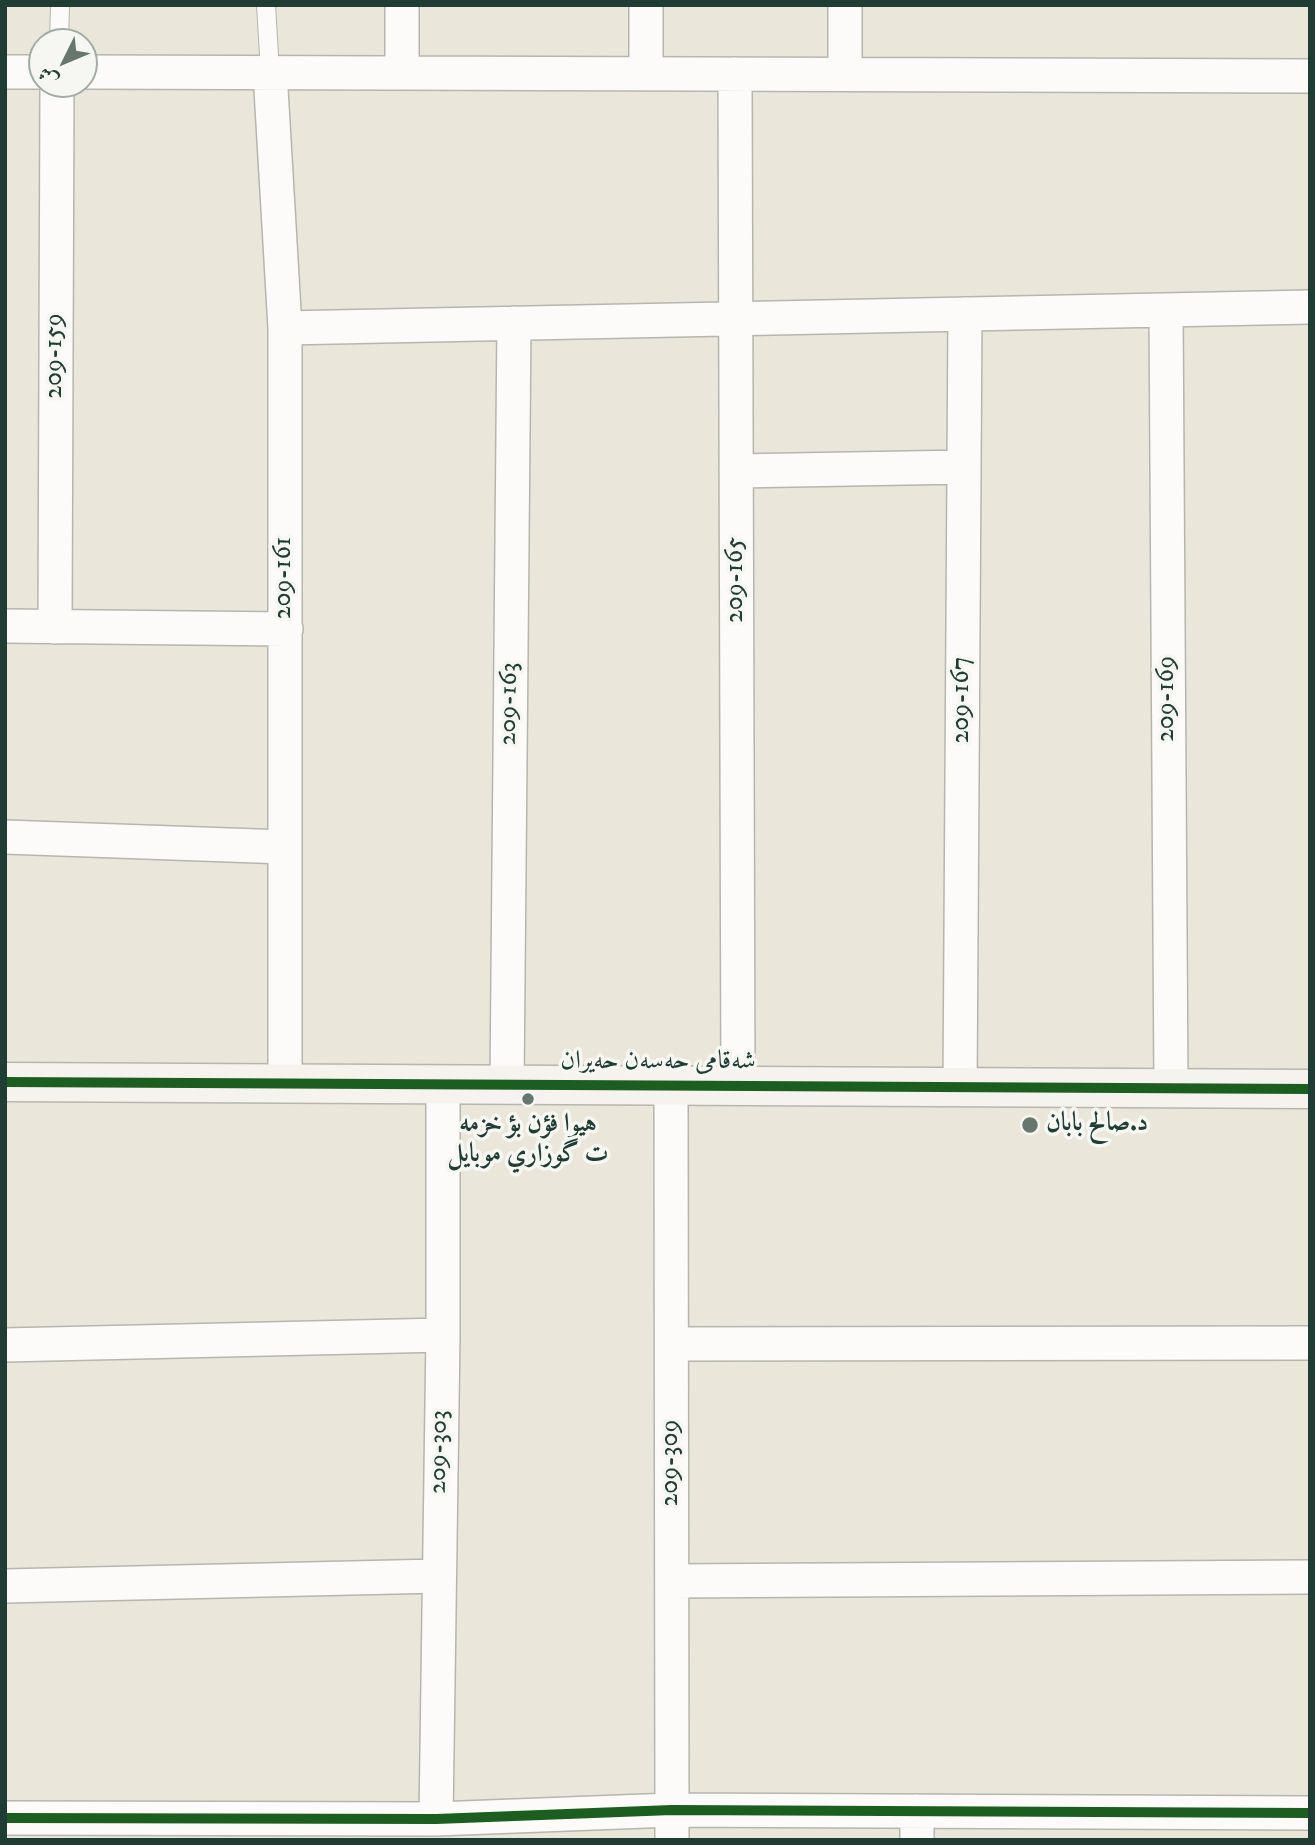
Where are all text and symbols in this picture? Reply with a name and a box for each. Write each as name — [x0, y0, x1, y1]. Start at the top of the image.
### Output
north arrow — [28, 28, 98, 98]
text: ش — [34, 62, 64, 91]
street label: 209-159 — [40, 313, 72, 399]
street label: 209-161 — [269, 537, 301, 619]
street label: 209-165 — [721, 537, 753, 623]
street label: 209-169 — [1152, 656, 1184, 742]
street label: 209-167 — [947, 657, 979, 743]
street label: 209-163 — [494, 662, 526, 746]
street label: شەقامی حەسەن حەیران — [560, 1047, 756, 1079]
marker: هيوا فؤن بؤ خزمه ت گوزاري موبايل — [520, 1091, 536, 1107]
place label: د.صالح بابان — [1046, 1109, 1148, 1141]
place label: هيوا فؤن بؤ خزمه ت گوزاري موبايل — [447, 1110, 609, 1172]
marker: د.صالح بابان — [1020, 1115, 1040, 1135]
street label: 209-303 — [424, 1410, 456, 1494]
street label: 209-309 — [656, 1420, 688, 1506]

